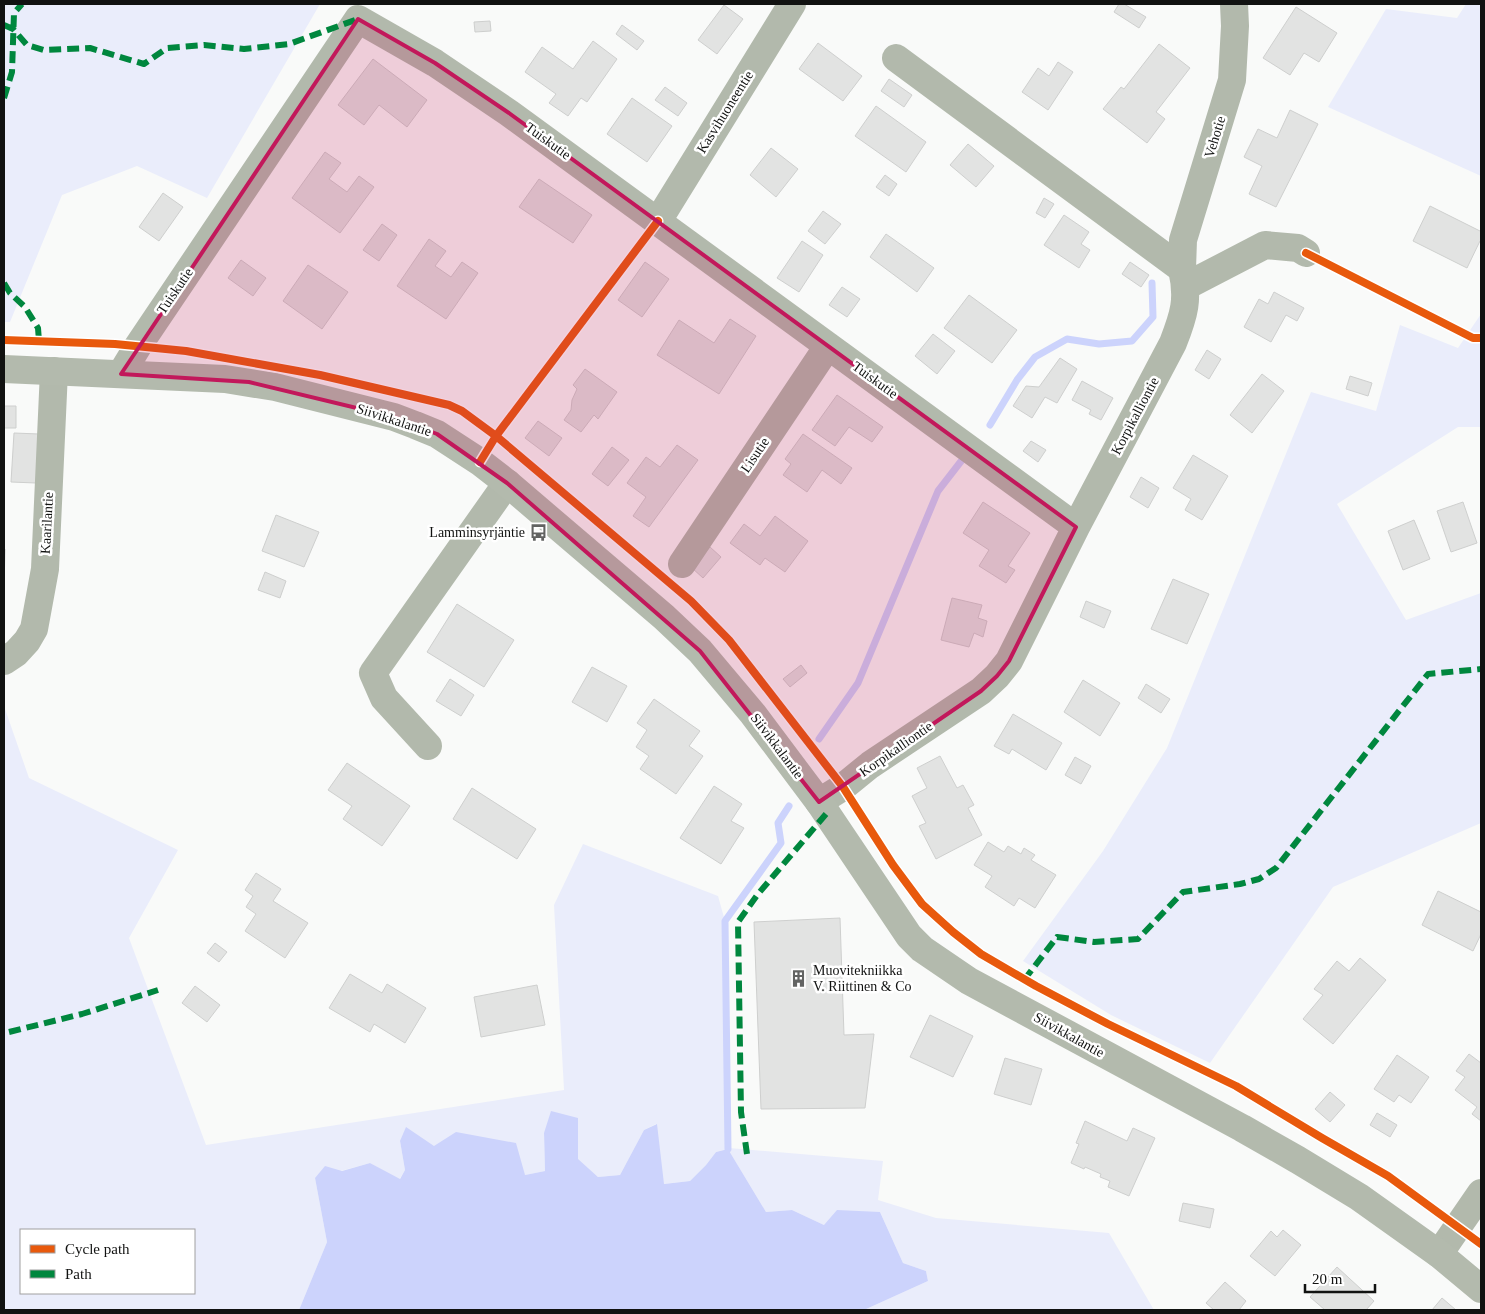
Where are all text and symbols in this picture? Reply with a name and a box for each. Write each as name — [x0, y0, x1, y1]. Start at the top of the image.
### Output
street label: Kasvihuoneentie — [694, 68, 756, 156]
street label: Vehotie — [1202, 114, 1228, 160]
street label: Tuiskutie — [522, 120, 574, 162]
street label: Tuiskutie — [154, 265, 196, 317]
street label: Tuiskutie — [849, 359, 901, 401]
street label: Korpikalliontie — [1108, 375, 1162, 457]
street label: Siivikkalantie — [355, 401, 433, 439]
street label: Lisutie — [738, 435, 772, 475]
street label: Kaarilantie — [38, 492, 56, 554]
bus stop icon: Lamminsyrjäntie — [529, 522, 549, 542]
place label: Lamminsyrjäntie — [429, 525, 525, 540]
street label: Siivikkalantie — [748, 710, 806, 782]
street label: Korpikalliontie — [857, 718, 935, 780]
place label: Muovitekniikka V. Riittinen & Co — [813, 963, 912, 994]
building icon: Muovitekniikka V. Riittinen & Co — [789, 968, 809, 988]
street label: Siivikkalantie — [1031, 1010, 1107, 1060]
legend — [20, 1229, 195, 1294]
text: Cycle path — [65, 1241, 130, 1257]
scale bar — [1305, 1262, 1375, 1294]
text: Path — [65, 1266, 92, 1282]
text: 20 m — [1312, 1271, 1343, 1287]

